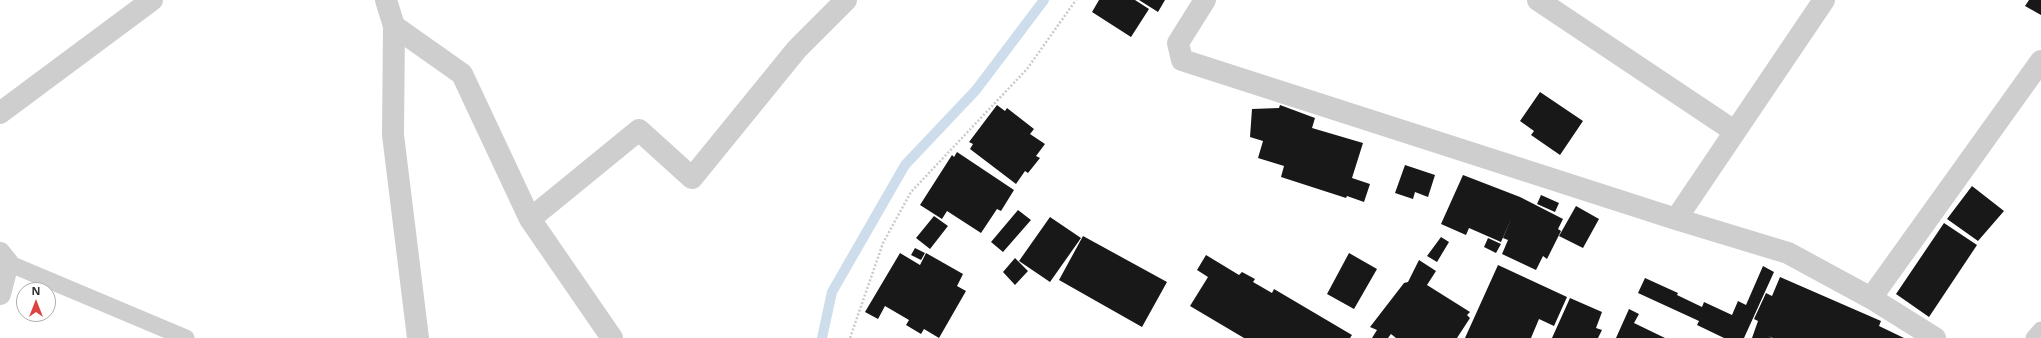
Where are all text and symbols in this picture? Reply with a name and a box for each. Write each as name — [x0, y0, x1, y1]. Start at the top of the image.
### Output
north arrow — [16, 282, 56, 322]
text: N — [32, 283, 40, 298]

